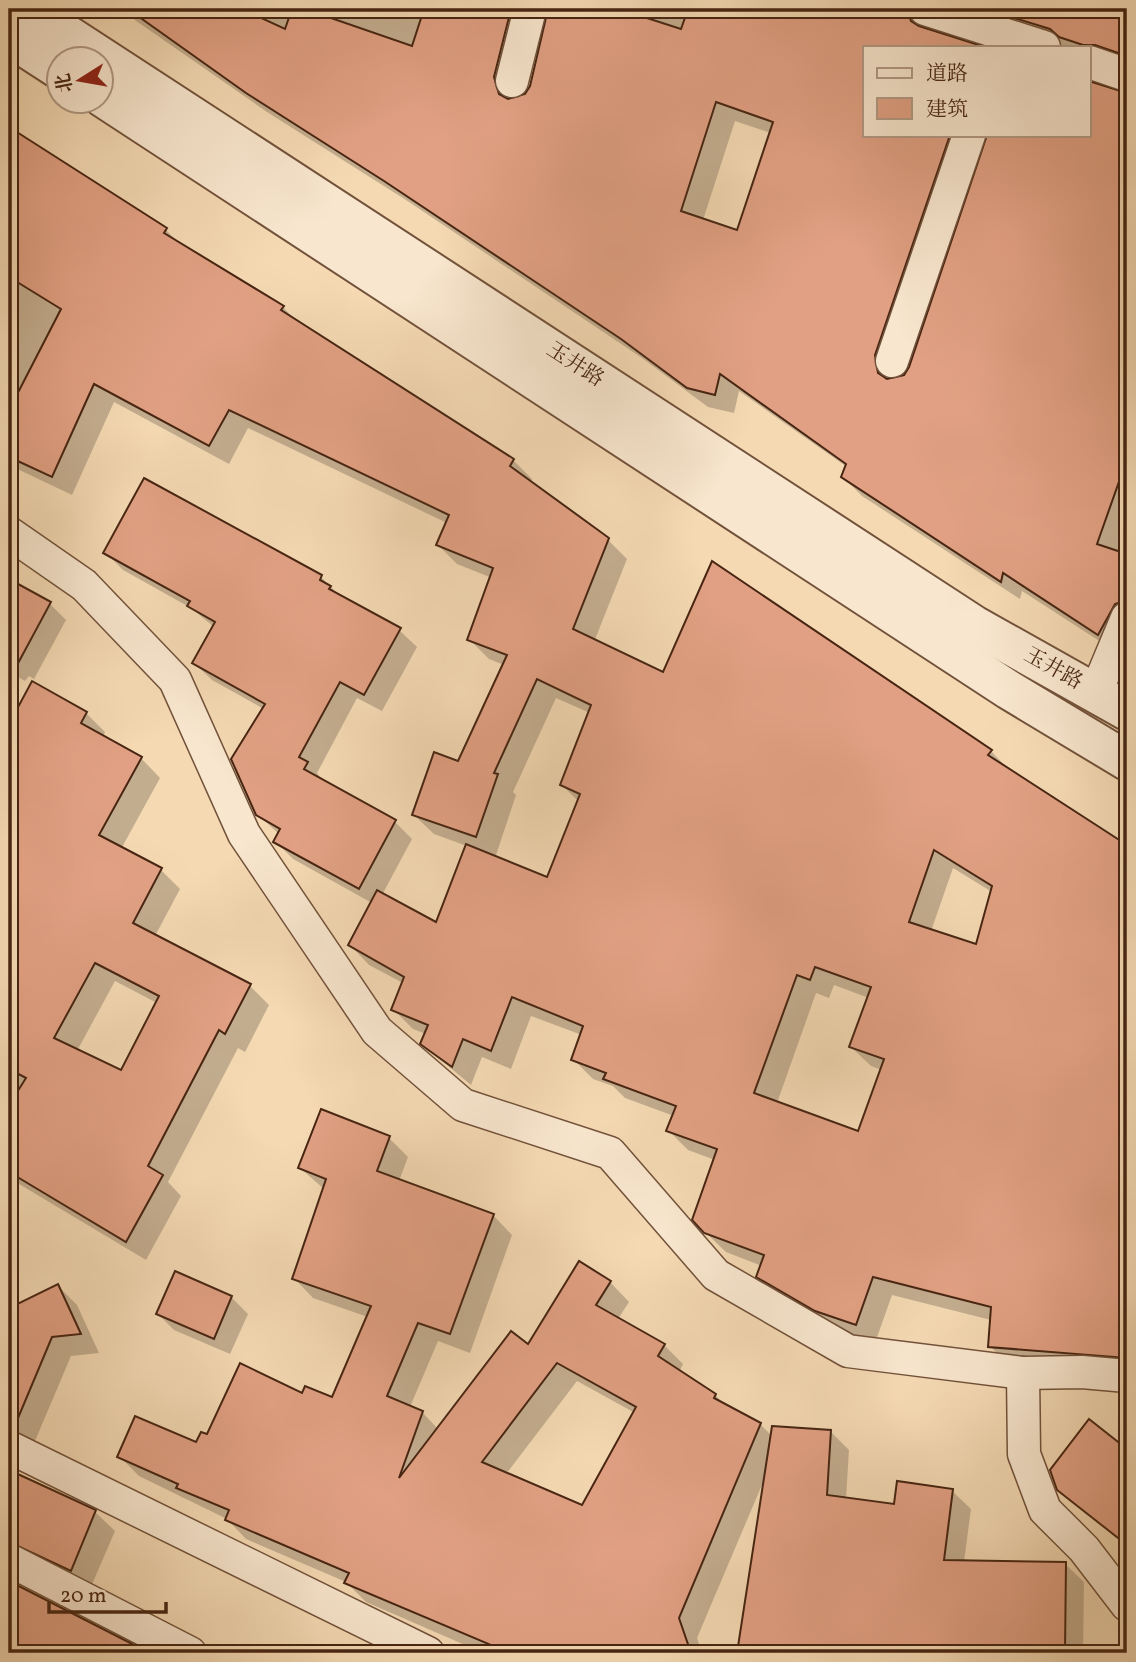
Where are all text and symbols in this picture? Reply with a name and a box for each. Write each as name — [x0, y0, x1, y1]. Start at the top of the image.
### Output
north arrow — [46, 46, 116, 116]
legend — [863, 46, 1090, 136]
text: 道路 — [926, 60, 968, 89]
text: 北 — [51, 71, 80, 95]
text: 建筑 — [926, 96, 968, 125]
street label: 玉井路 — [541, 336, 609, 394]
street label: 玉井路 — [1018, 641, 1088, 697]
scale bar — [49, 1571, 166, 1615]
text: 20 m — [60, 1582, 106, 1611]

